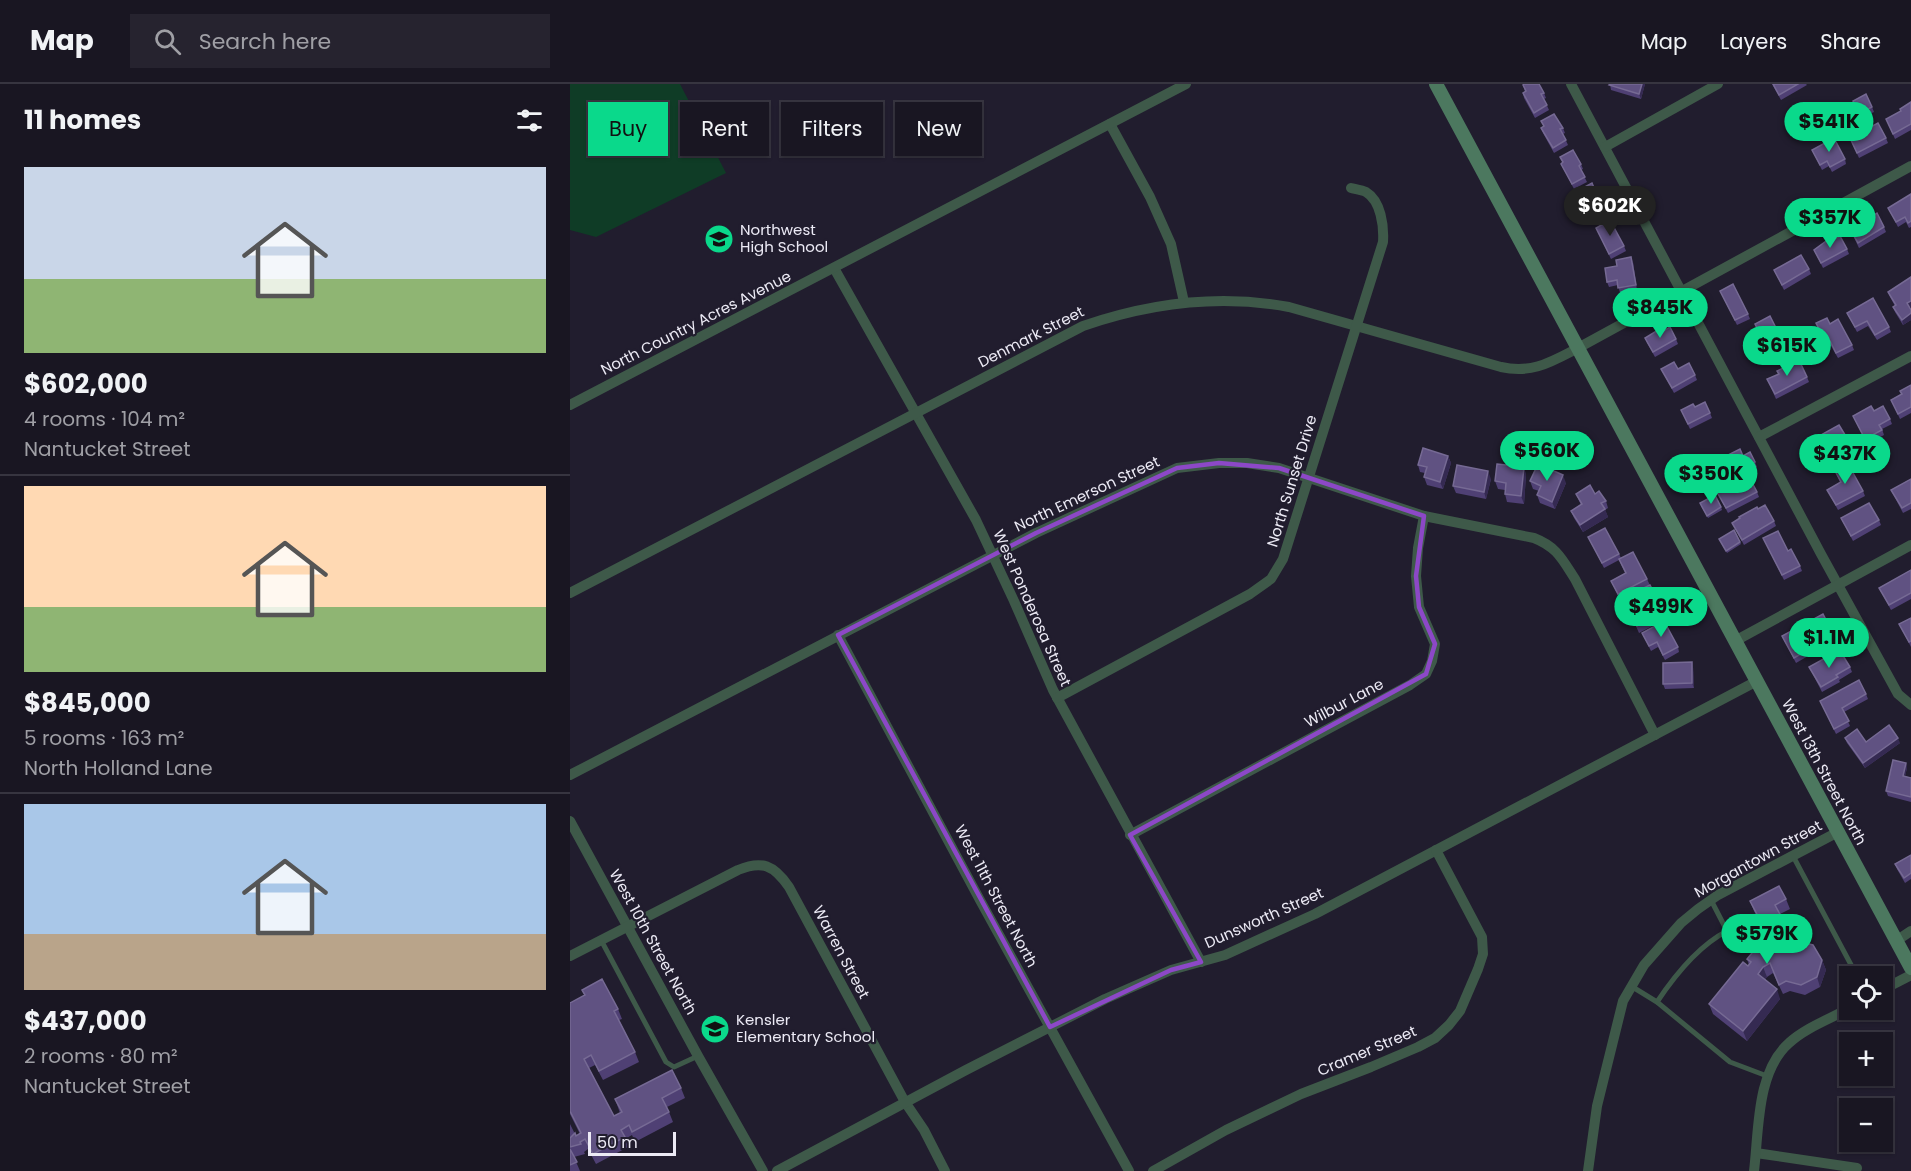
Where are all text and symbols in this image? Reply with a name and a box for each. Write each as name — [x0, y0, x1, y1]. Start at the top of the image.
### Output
search box — [130, 14, 550, 68]
text: Map — [30, 21, 94, 60]
icon: search — [151, 25, 184, 58]
text: Search here — [199, 26, 331, 57]
text: Map — [1641, 27, 1687, 56]
text: Layers — [1720, 27, 1787, 56]
text: Share — [1820, 27, 1881, 56]
text: 11 homes — [24, 102, 141, 138]
chip: Buy — [588, 102, 668, 156]
chip: Rent — [680, 102, 769, 156]
chip: Filters — [781, 102, 883, 156]
chip: New — [895, 102, 982, 156]
pin: $541K — [1787, 102, 1871, 153]
icon: filters — [513, 104, 546, 137]
text: $541K — [1798, 107, 1860, 135]
pin: $602K — [1568, 186, 1652, 237]
text: $602K — [1578, 191, 1642, 219]
pin: $357K — [1788, 198, 1872, 249]
text: $357K — [1799, 203, 1861, 231]
icon: home — [231, 206, 339, 314]
place label: Northwest High School — [740, 219, 828, 257]
school or university icon: Northwest High School — [703, 223, 735, 255]
street label: North Country Acres Avenue — [597, 265, 795, 380]
pin: $845K — [1618, 288, 1702, 339]
text: $845K — [1627, 293, 1693, 321]
street label: Denmark Street — [974, 301, 1087, 372]
pin: $615K — [1745, 326, 1829, 377]
text: $615K — [1757, 331, 1817, 359]
text: $602,000 — [24, 366, 148, 402]
text: 4 rooms · 104 m² — [24, 405, 185, 433]
street label: North Sunset Drive — [1261, 412, 1322, 549]
pin: $560K — [1505, 431, 1589, 482]
pin: $437K — [1803, 434, 1887, 485]
text: Nantucket Street — [24, 435, 190, 463]
text: $560K — [1514, 436, 1580, 464]
text: $437K — [1813, 439, 1877, 467]
street label: North Emerson Street — [1011, 451, 1163, 536]
pin: $350K — [1669, 454, 1753, 505]
text: $350K — [1678, 459, 1744, 487]
icon: home — [231, 525, 339, 633]
street label: West Ponderosa Street — [988, 526, 1077, 690]
pin: $499K — [1619, 587, 1703, 638]
text: $499K — [1628, 592, 1694, 620]
pin: $1.1M — [1787, 618, 1871, 669]
text: $1.1M — [1803, 623, 1855, 651]
street label: Wilbur Lane — [1300, 673, 1387, 732]
text: $845,000 — [24, 685, 151, 721]
street label: West 13th Street North — [1777, 695, 1872, 849]
text: 5 rooms · 163 m² — [24, 724, 184, 752]
text: North Holland Lane — [24, 754, 213, 782]
street label: Morgantown Street — [1690, 815, 1825, 902]
street label: West 11th Street North — [950, 821, 1043, 971]
icon: home — [231, 843, 339, 951]
street label: West 10th Street North — [605, 865, 702, 1018]
street label: Dunsworth Street — [1201, 882, 1327, 953]
street label: Warren Street — [808, 901, 875, 1002]
pin: $579K — [1725, 914, 1809, 965]
text: $579K — [1735, 919, 1799, 947]
map controls — [1839, 966, 1893, 1152]
button: locate — [1839, 966, 1893, 1020]
text: $437,000 — [24, 1003, 147, 1039]
place label: Kensler Elementary School — [736, 1009, 875, 1047]
school or university icon: Kensler Elementary School — [699, 1013, 731, 1045]
street label: Cramer Street — [1314, 1020, 1420, 1081]
button: + — [1839, 1032, 1893, 1086]
text: 2 rooms · 80 m² — [24, 1042, 178, 1070]
text: Nantucket Street — [24, 1072, 190, 1100]
button: − — [1839, 1098, 1893, 1152]
scale bar — [588, 1129, 676, 1156]
text: 50 m — [597, 1131, 638, 1154]

